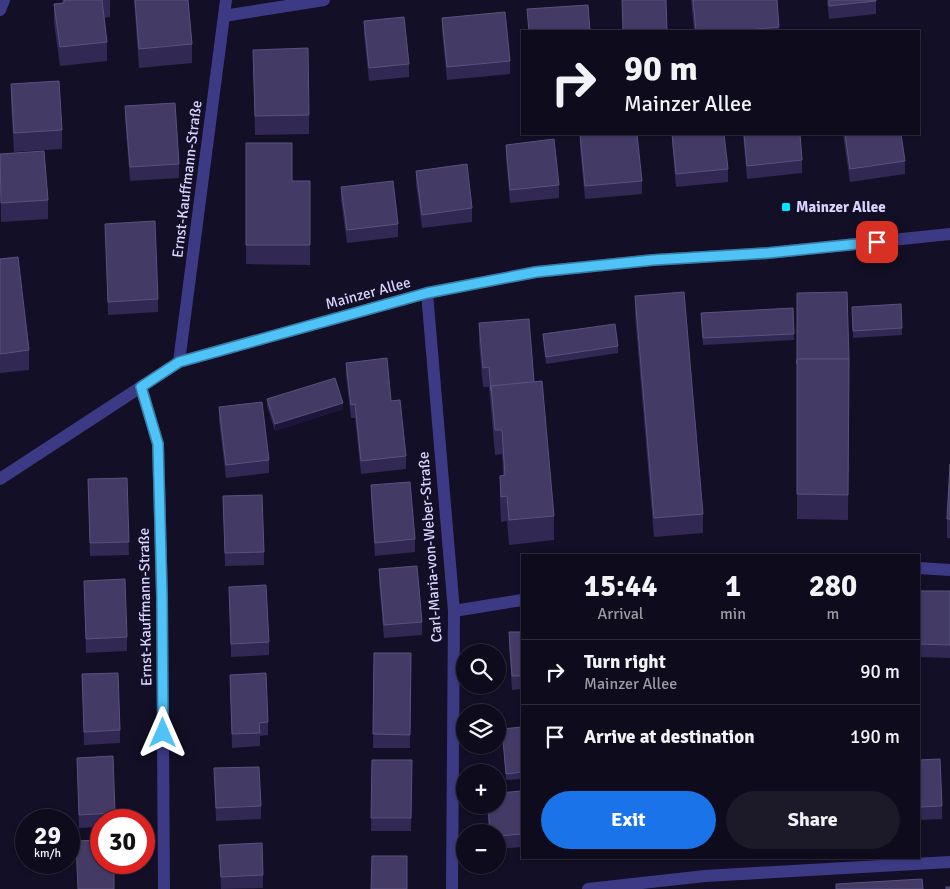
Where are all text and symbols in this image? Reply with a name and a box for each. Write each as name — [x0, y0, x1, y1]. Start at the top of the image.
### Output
text: 90 m — [624, 47, 698, 90]
icon: right — [541, 50, 606, 115]
text: Mainzer Allee — [624, 90, 752, 117]
street label: Ernst-Kauffmann-Straße — [168, 99, 206, 259]
place label: Mainzer Allee — [796, 198, 886, 216]
marker: Mainzer Allee — [780, 201, 792, 213]
pin — [856, 221, 898, 263]
icon: arrive — [863, 228, 891, 256]
street label: Mainzer Allee — [323, 273, 413, 313]
street label: Carl-Maria-von-Weber-Straße — [414, 451, 446, 643]
street label: Ernst-Kauffmann-Straße — [135, 528, 155, 686]
text: 15:44 — [584, 568, 657, 605]
text: 1 — [725, 568, 741, 605]
text: 280 — [809, 568, 857, 605]
text: Arrival — [597, 604, 644, 624]
text: min — [720, 604, 746, 624]
text: m — [827, 604, 839, 624]
map controls — [456, 644, 506, 874]
button: search — [456, 644, 506, 694]
text: Turn right — [584, 650, 666, 674]
icon: right — [541, 658, 569, 686]
text: 90 m — [860, 660, 900, 684]
text: Mainzer Allee — [584, 674, 677, 694]
button: layers — [456, 704, 506, 754]
position arrow — [136, 706, 188, 758]
icon: arrive — [541, 723, 569, 751]
text: Arrive at destination — [584, 725, 755, 749]
text: 190 m — [850, 725, 900, 749]
button: + — [456, 764, 506, 814]
button: Exit — [541, 791, 716, 849]
button: Share — [726, 791, 900, 849]
speed limit sign: 30 — [90, 809, 155, 874]
text: 29 — [34, 820, 61, 851]
button: − — [456, 824, 506, 874]
text: km/h — [34, 846, 61, 861]

